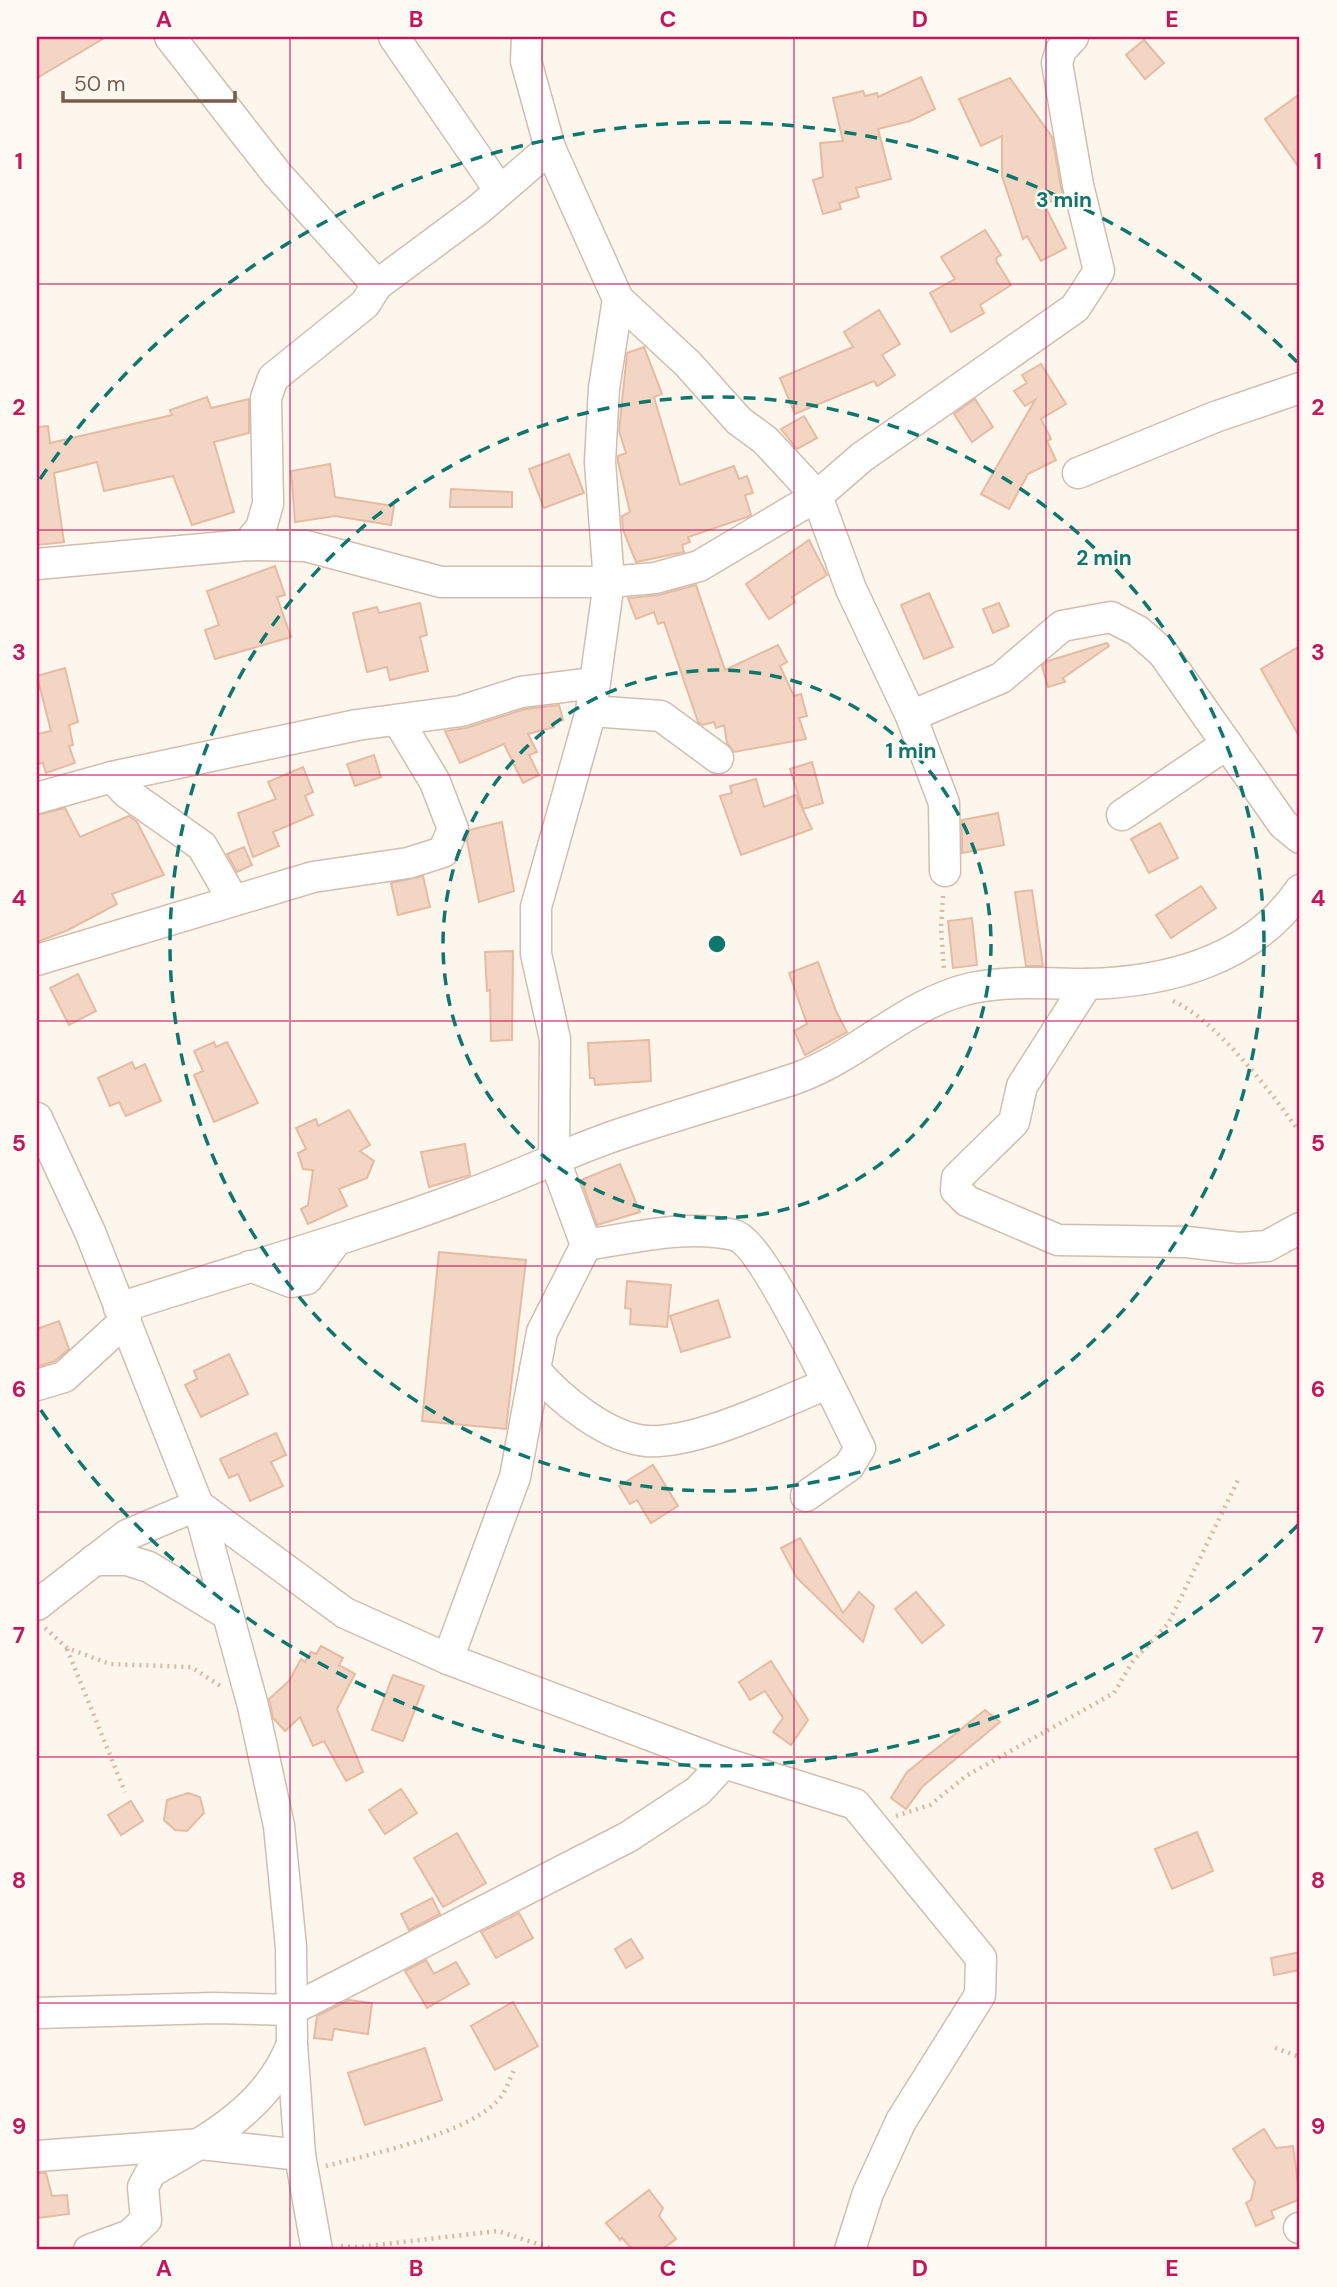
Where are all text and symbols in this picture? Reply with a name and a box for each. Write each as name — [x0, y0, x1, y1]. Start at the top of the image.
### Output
text: A — [156, 4, 172, 34]
text: B — [409, 4, 423, 34]
text: C — [660, 4, 676, 34]
text: D — [912, 4, 928, 34]
text: E — [1165, 4, 1179, 34]
scale bar — [63, 60, 234, 104]
text: 50 m — [74, 70, 125, 98]
text: 1 — [15, 146, 23, 176]
text: 1 — [1314, 146, 1322, 176]
text: 3 min — [1036, 186, 1092, 214]
text: 2 — [12, 392, 26, 422]
text: 2 — [1311, 392, 1325, 422]
text: 2 min — [1076, 544, 1132, 572]
text: 3 — [12, 637, 26, 667]
text: 3 — [1311, 637, 1325, 667]
text: 1 min — [885, 737, 937, 765]
text: 4 — [12, 883, 27, 913]
text: 4 — [1311, 883, 1326, 913]
centre of rings — [705, 932, 729, 956]
text: 5 — [12, 1128, 26, 1158]
text: 5 — [1311, 1128, 1325, 1158]
text: 6 — [12, 1374, 26, 1404]
text: 6 — [1311, 1374, 1325, 1404]
text: 7 — [13, 1620, 25, 1650]
text: 7 — [1312, 1620, 1324, 1650]
text: 8 — [12, 1865, 26, 1895]
text: 8 — [1311, 1865, 1325, 1895]
text: 9 — [12, 2111, 26, 2141]
text: 9 — [1311, 2111, 1325, 2141]
text: A — [156, 2253, 172, 2283]
text: B — [409, 2253, 423, 2283]
text: C — [660, 2253, 676, 2283]
text: D — [912, 2253, 928, 2283]
text: E — [1165, 2253, 1179, 2283]

